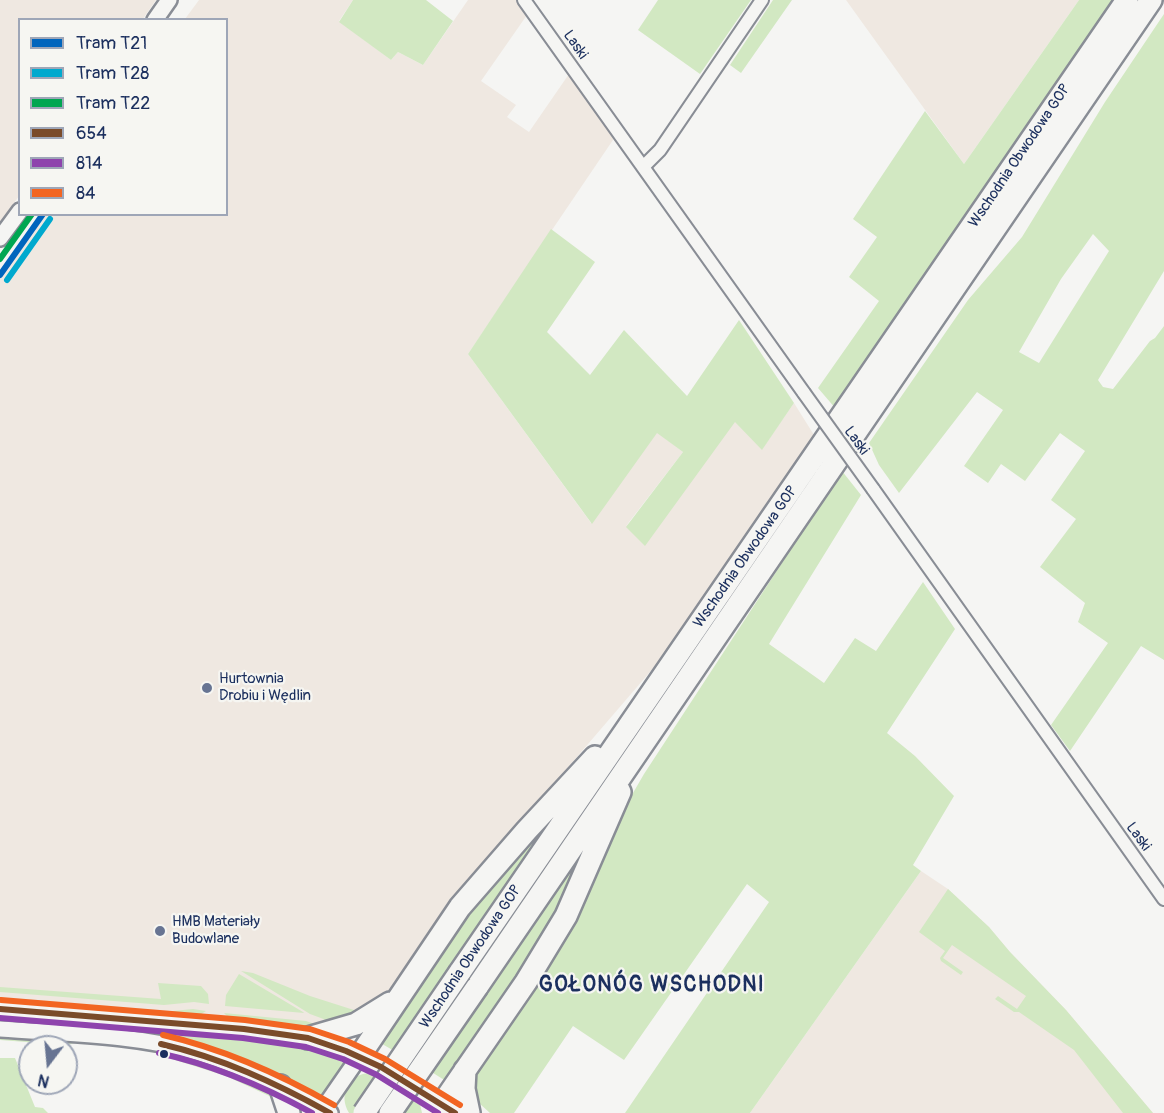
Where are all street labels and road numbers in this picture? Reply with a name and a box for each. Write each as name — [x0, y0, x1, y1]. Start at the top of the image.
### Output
street label: Laski — [559, 27, 591, 63]
street label: Wschodnia Obwodowa GOP — [965, 81, 1075, 231]
street label: Laski — [840, 423, 872, 459]
street label: Wschodnia Obwodowa GOP — [690, 483, 802, 631]
street label: Laski — [1122, 819, 1154, 855]
street label: Wschodnia Obwodowa GOP — [416, 882, 526, 1032]

